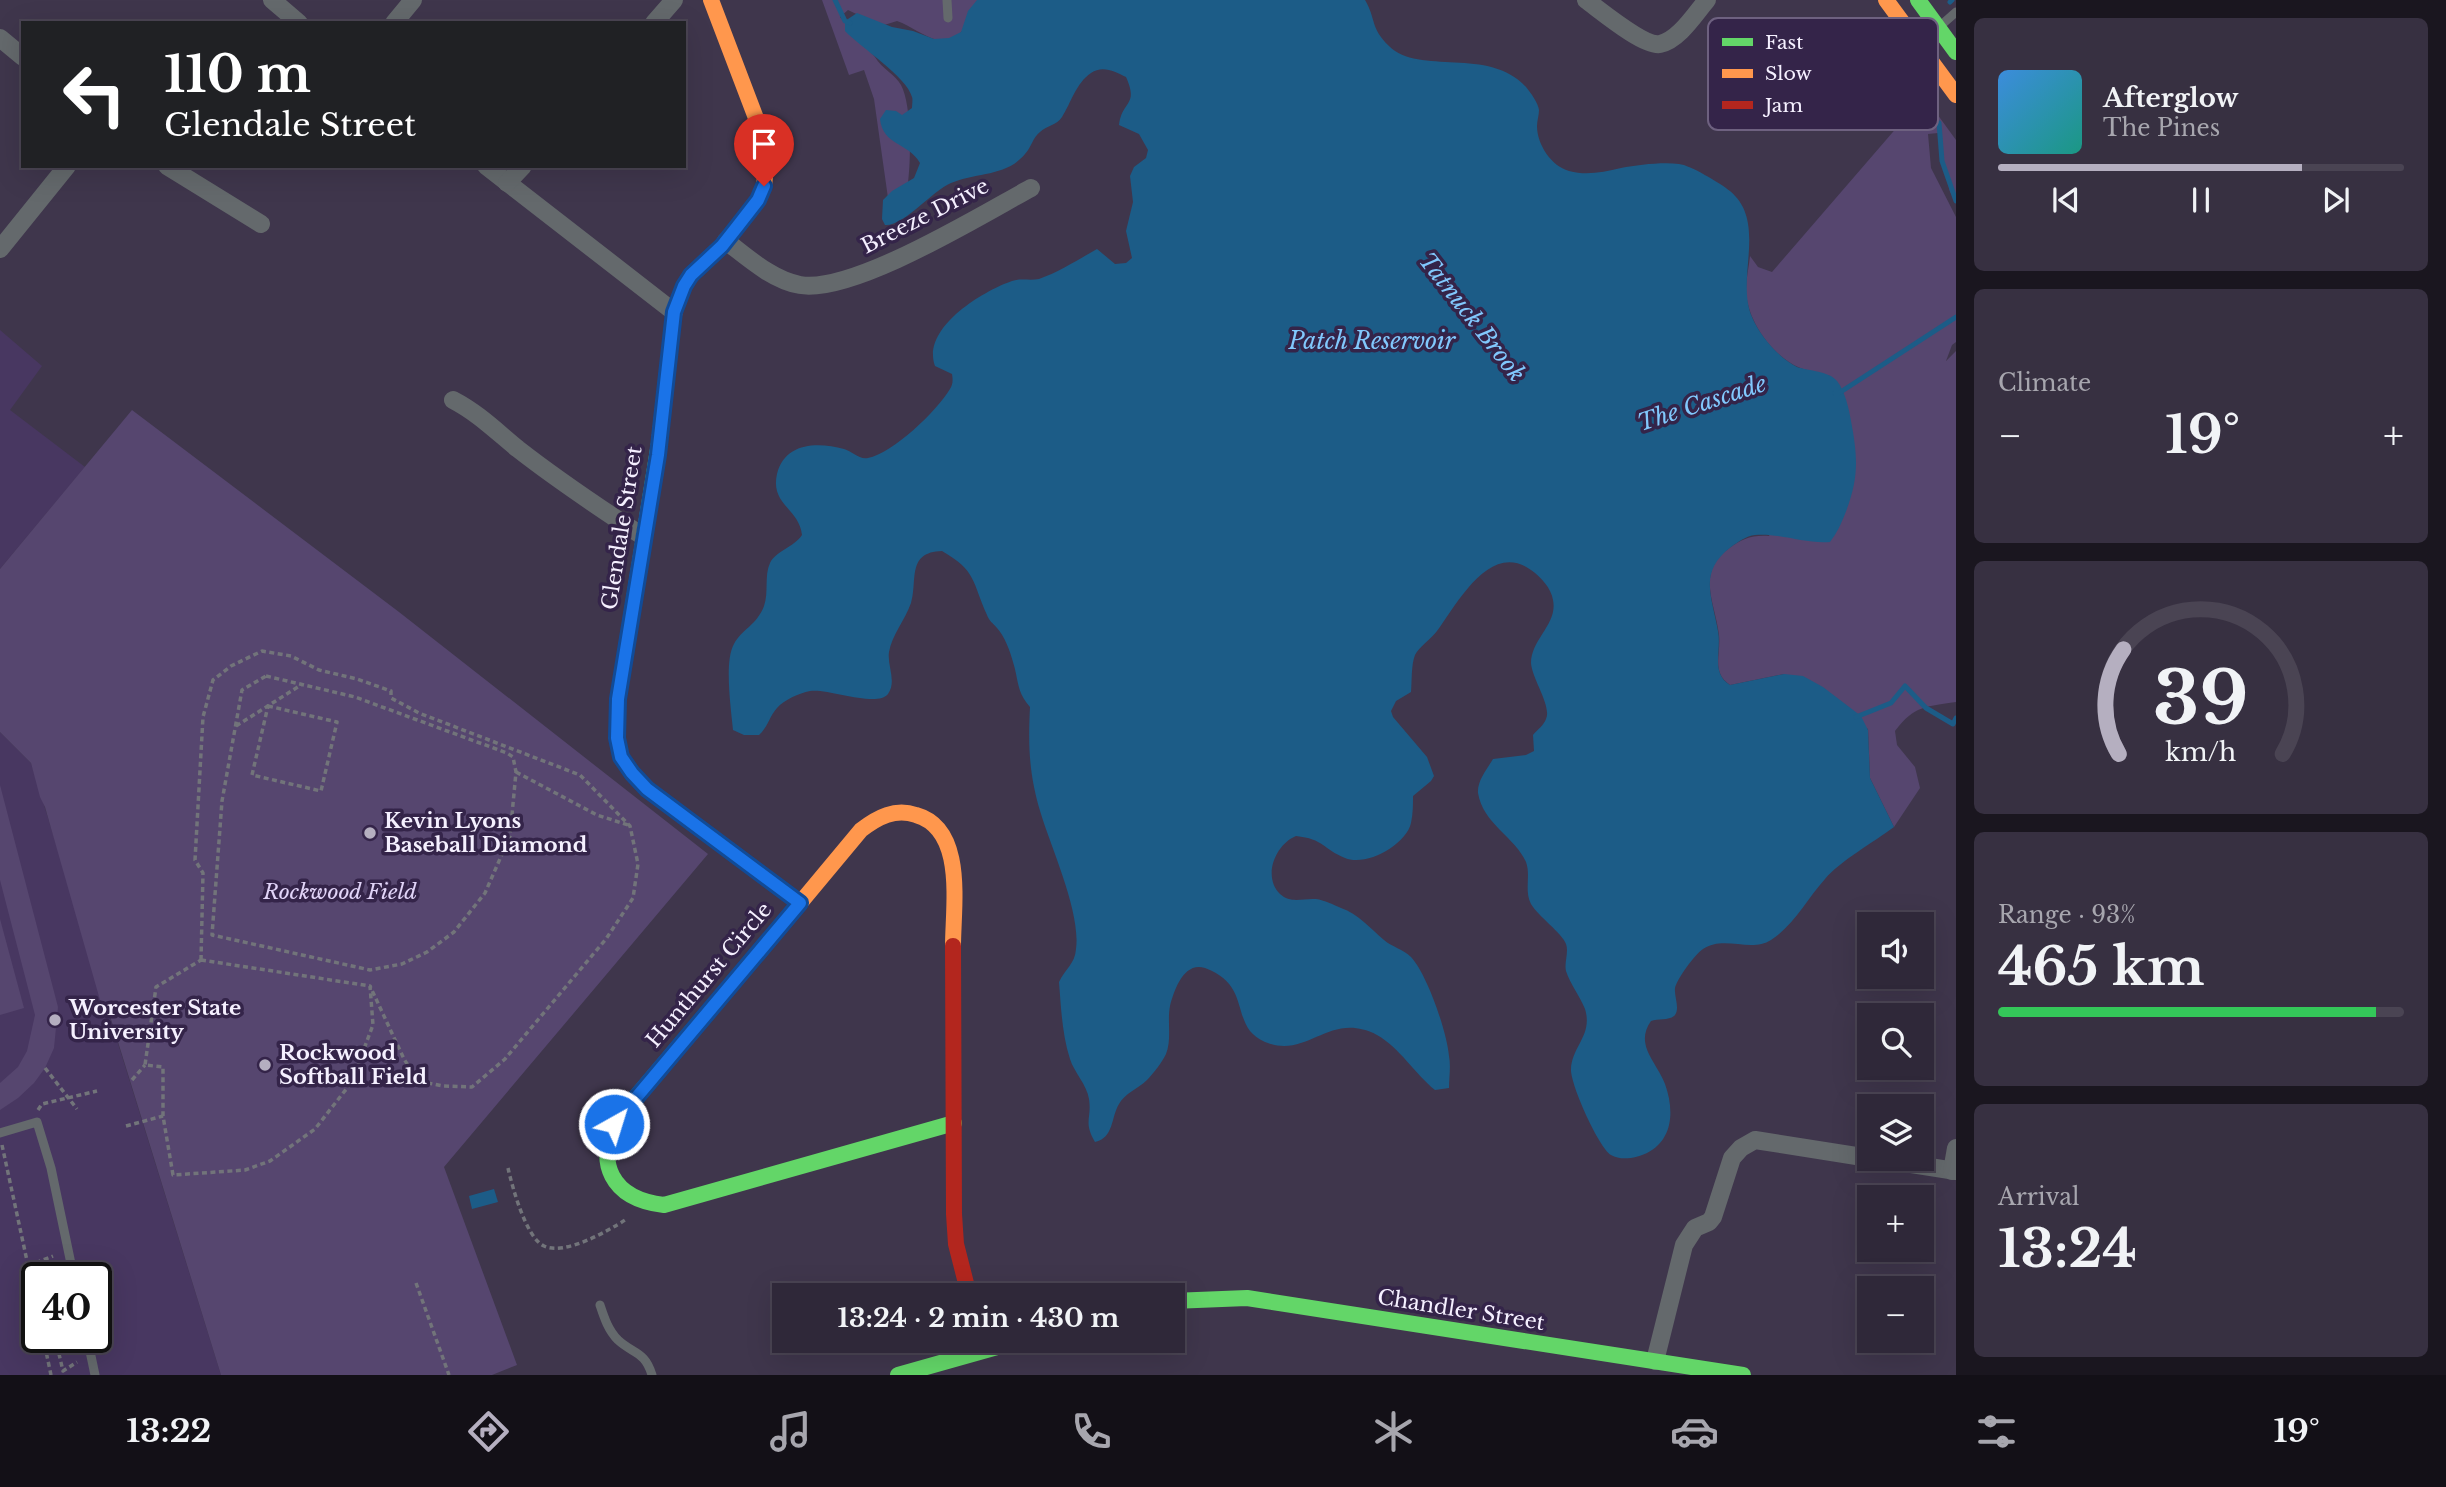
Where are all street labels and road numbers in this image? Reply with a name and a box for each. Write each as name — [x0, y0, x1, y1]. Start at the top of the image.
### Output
street label: Breeze Drive — [857, 173, 993, 259]
street label: Glendale Street — [596, 444, 648, 612]
street label: Hunthurst Circle — [641, 897, 777, 1053]
street label: Chandler Street — [1375, 1284, 1547, 1336]

